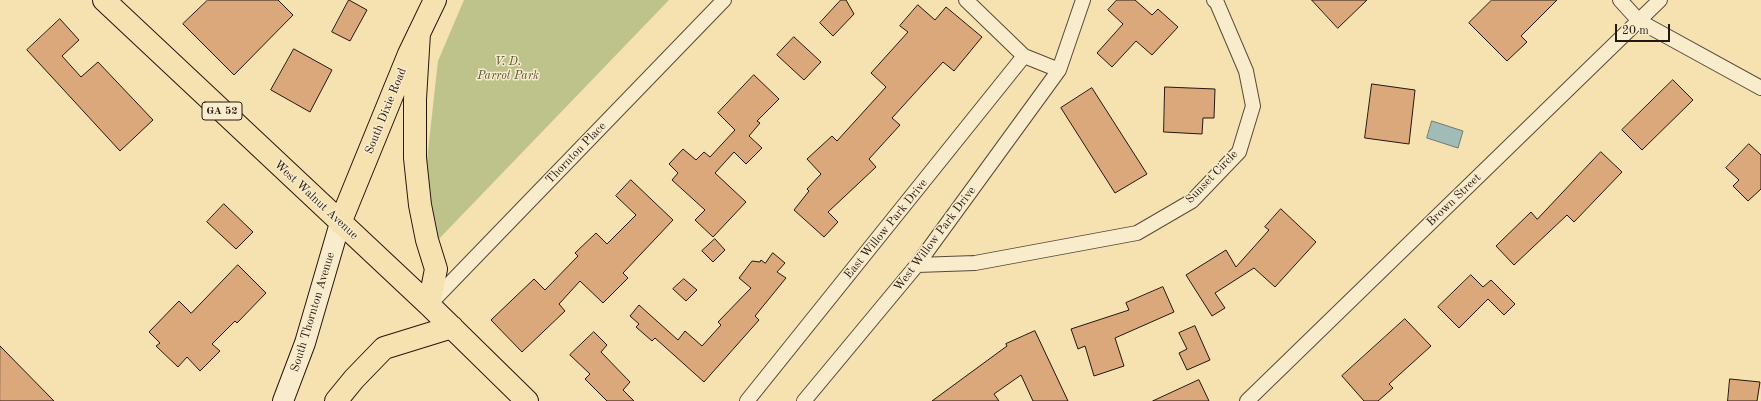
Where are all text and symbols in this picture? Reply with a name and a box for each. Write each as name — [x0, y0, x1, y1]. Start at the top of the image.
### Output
scale bar — [1617, 16, 1672, 42]
text: 20 m — [1622, 25, 1649, 37]
park label: V. D. Parrot Park — [477, 55, 539, 83]
street label: South Dixie Road — [362, 66, 410, 156]
road number: GA 52 — [202, 102, 242, 120]
street label: Thornton Place — [543, 119, 609, 187]
street label: Sunset Circle — [1183, 147, 1241, 207]
street label: West Walnut Avenue — [271, 157, 361, 243]
street label: Brown Street — [1424, 171, 1484, 229]
street label: East Willow Park Drive — [841, 176, 931, 282]
street label: West Willow Park Drive — [891, 184, 979, 294]
street label: South Thornton Avenue — [288, 250, 338, 374]

